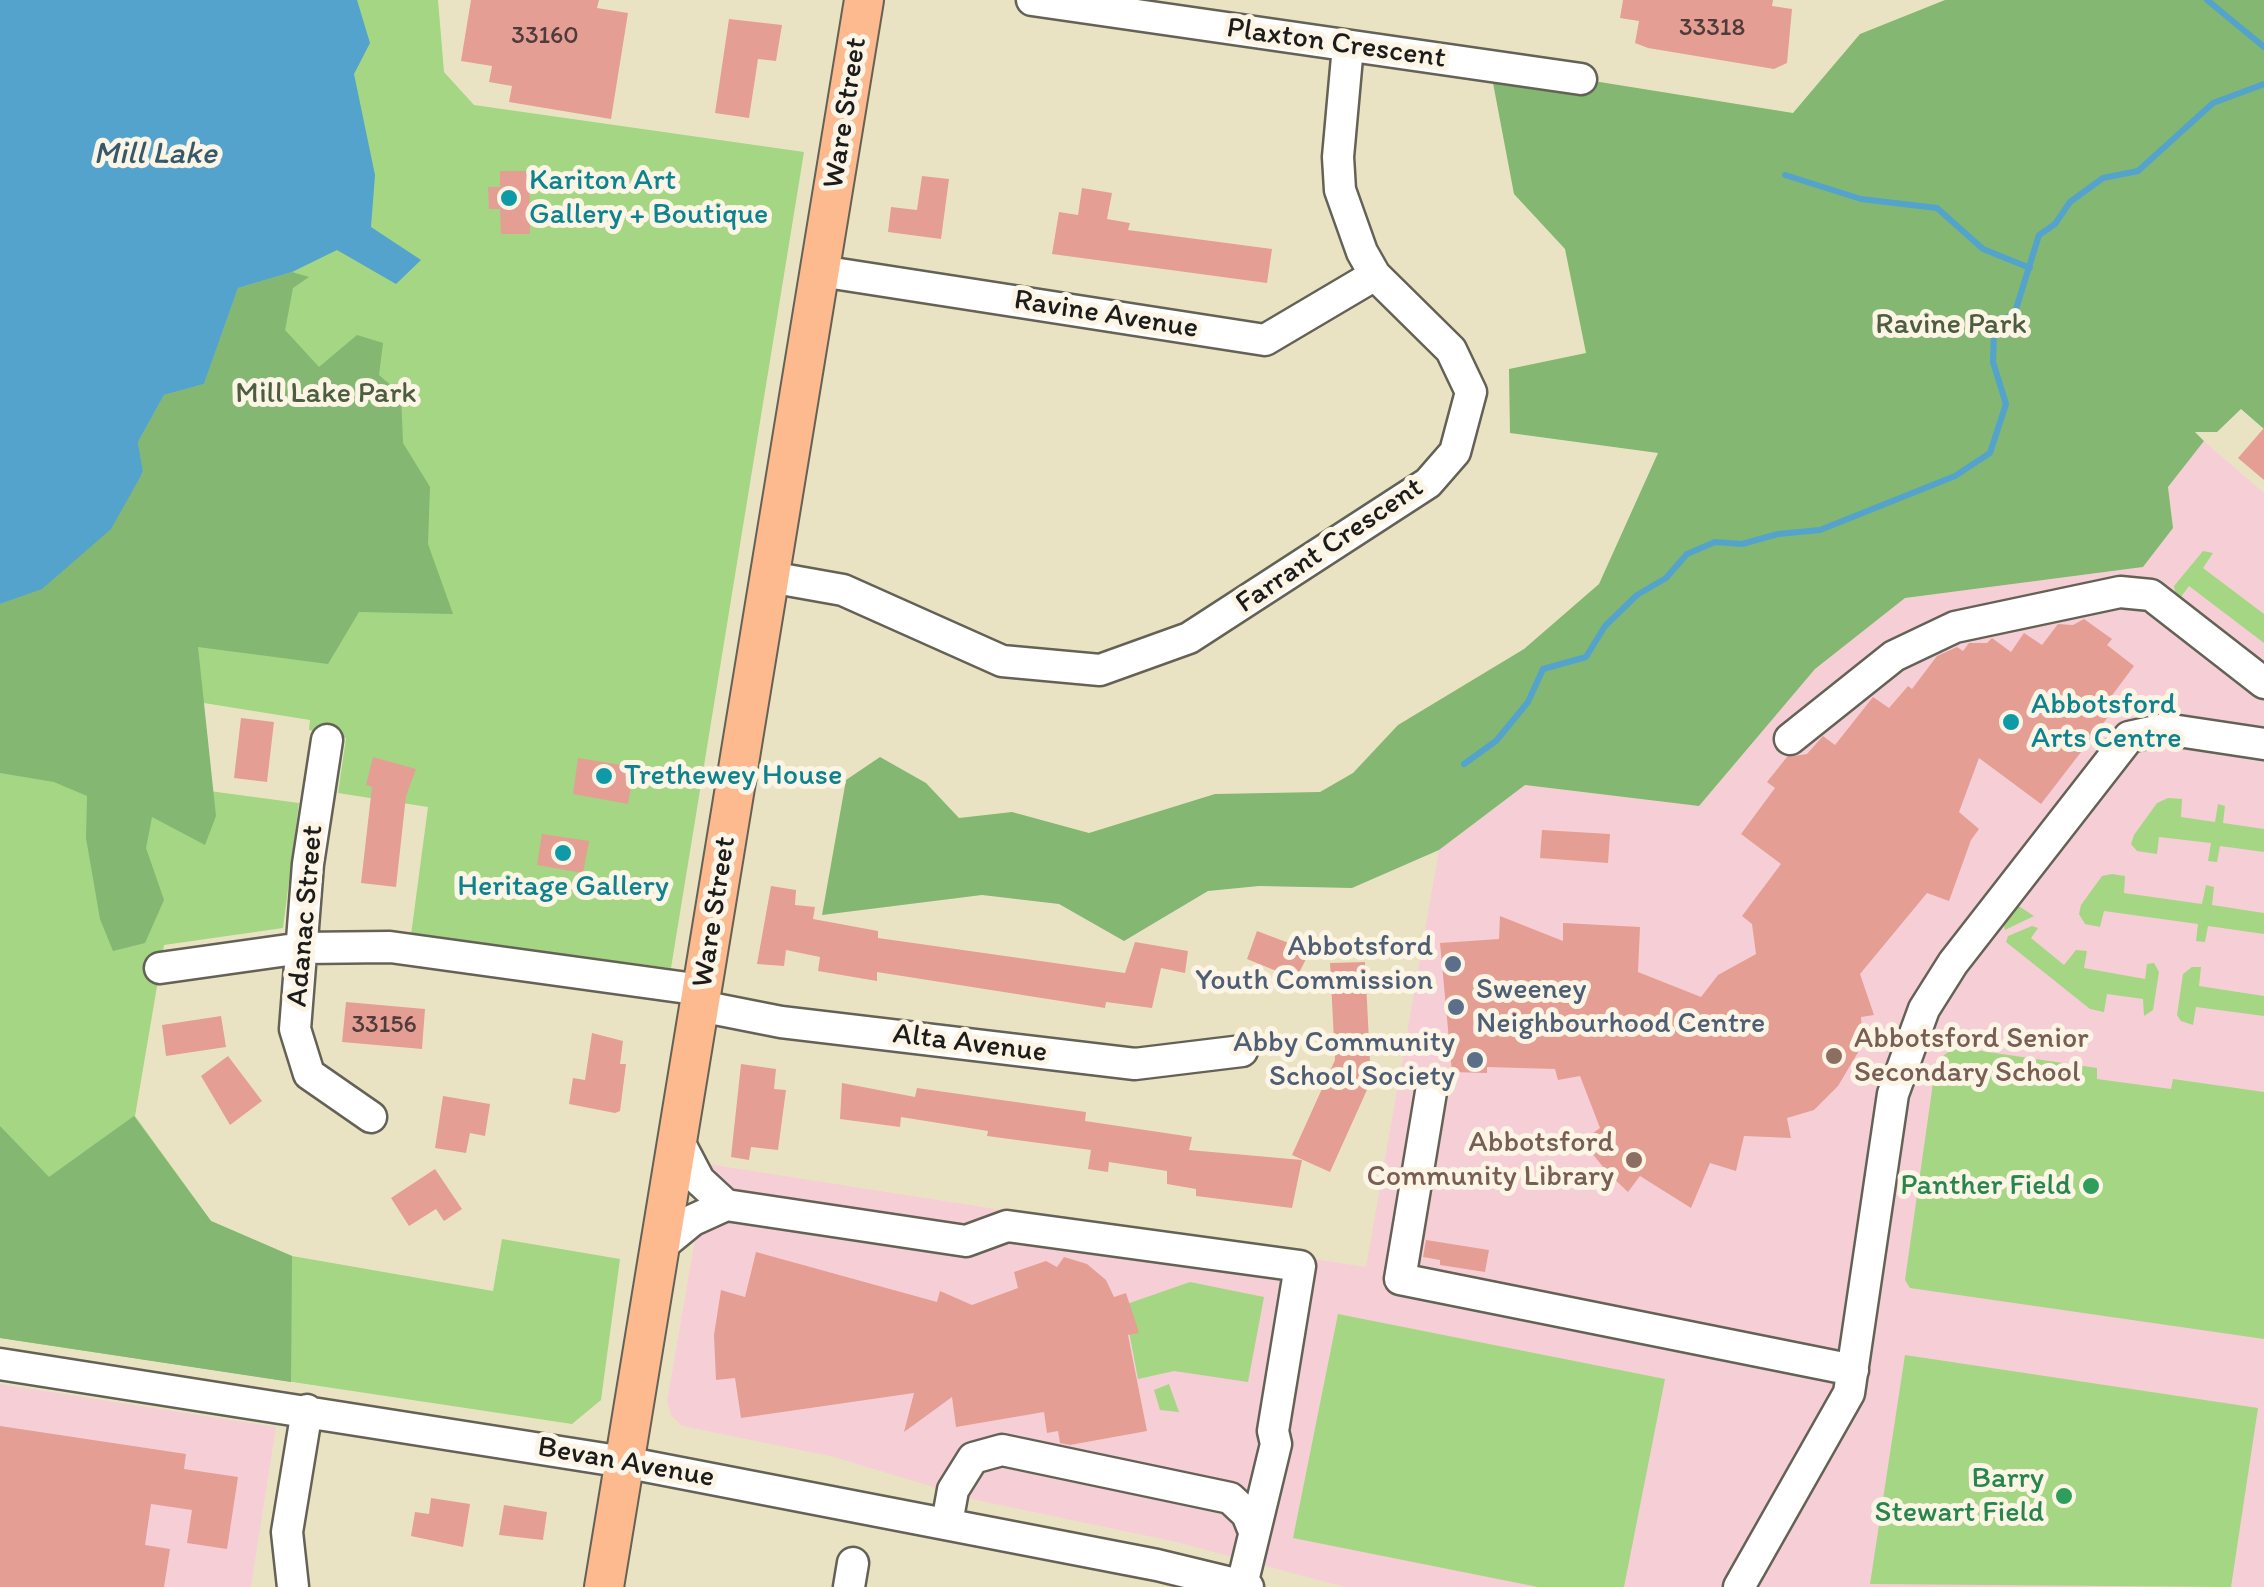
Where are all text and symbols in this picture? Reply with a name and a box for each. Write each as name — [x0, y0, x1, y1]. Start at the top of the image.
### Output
street label: Plaxton Crescent — [1224, 11, 1448, 77]
house number: 33318 — [1679, 14, 1745, 44]
house number: 33160 — [511, 22, 579, 52]
street label: Ware Street — [816, 35, 876, 191]
water label: Mill Lake — [93, 136, 217, 174]
place label: Kariton Art Gallery + Boutique — [529, 163, 768, 234]
marker: Kariton Art Gallery + Boutique — [498, 187, 520, 209]
street label: Ravine Avenue — [1011, 283, 1201, 347]
park label: Ravine Park — [1875, 307, 2027, 343]
park label: Mill Lake Park — [235, 376, 417, 412]
street label: Farrant Crescent — [1230, 470, 1430, 622]
place label: Abbotsford Arts Centre — [2031, 687, 2182, 758]
marker: Abbotsford Arts Centre — [2000, 711, 2022, 733]
place label: Trethewey House — [624, 758, 842, 794]
marker: Trethewey House — [593, 765, 615, 787]
street label: Adanac Street — [280, 824, 332, 1008]
street label: Ware Street — [685, 834, 745, 990]
marker: Heritage Gallery — [552, 842, 574, 864]
place label: Heritage Gallery — [457, 869, 669, 905]
place label: Abbotsford Youth Commission — [1195, 929, 1433, 1000]
marker: Abbotsford Youth Commission — [1442, 953, 1464, 975]
place label: Sweeney Neighbourhood Centre — [1476, 972, 1765, 1042]
marker: Sweeney Neighbourhood Centre — [1445, 996, 1467, 1018]
house number: 33156 — [351, 1011, 417, 1041]
street label: Alta Avenue — [891, 1017, 1049, 1071]
place label: Abbotsford Senior Secondary School — [1854, 1021, 2089, 1092]
place label: Abby Community School Society — [1233, 1025, 1455, 1096]
marker: Abbotsford Senior Secondary School — [1823, 1045, 1845, 1067]
marker: Abby Community School Society — [1464, 1049, 1486, 1071]
place label: Abbotsford Community Library — [1366, 1125, 1614, 1196]
marker: Abbotsford Community Library — [1623, 1149, 1645, 1171]
place label: Panther Field — [1900, 1168, 2071, 1204]
marker: Panther Field — [2080, 1175, 2102, 1197]
street label: Bevan Avenue — [535, 1430, 717, 1496]
place label: Barry Stewart Field — [1875, 1461, 2044, 1532]
marker: Barry Stewart Field — [2053, 1485, 2075, 1507]

